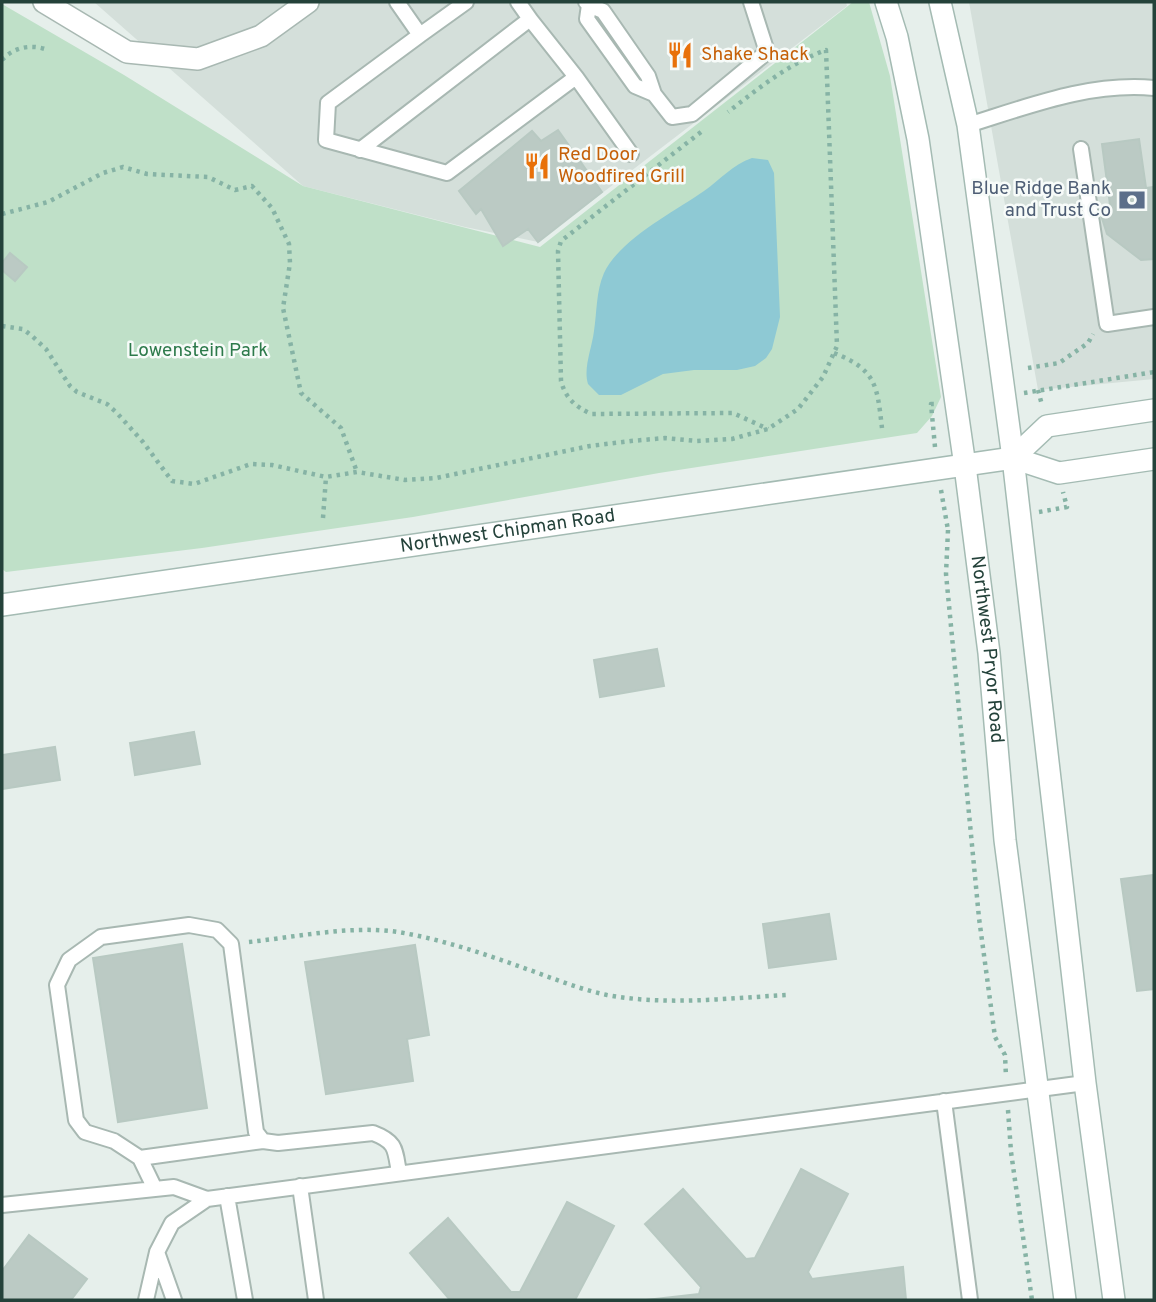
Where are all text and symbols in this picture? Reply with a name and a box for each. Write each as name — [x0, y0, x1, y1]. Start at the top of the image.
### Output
restaurant icon: Shake Shack — [665, 40, 695, 70]
place label: Shake Shack — [701, 43, 809, 67]
place label: Red Door Woodfired Grill — [558, 143, 685, 189]
restaurant icon: Red Door Woodfired Grill — [522, 151, 552, 181]
place label: Blue Ridge Bank and Trust Co — [971, 177, 1111, 223]
bank icon: Blue Ridge Bank and Trust Co — [1117, 185, 1147, 215]
park label: Lowenstein Park — [128, 339, 268, 363]
street label: Northwest Chipman Road — [399, 504, 617, 559]
street label: Northwest Pryor Road — [965, 554, 1009, 744]

